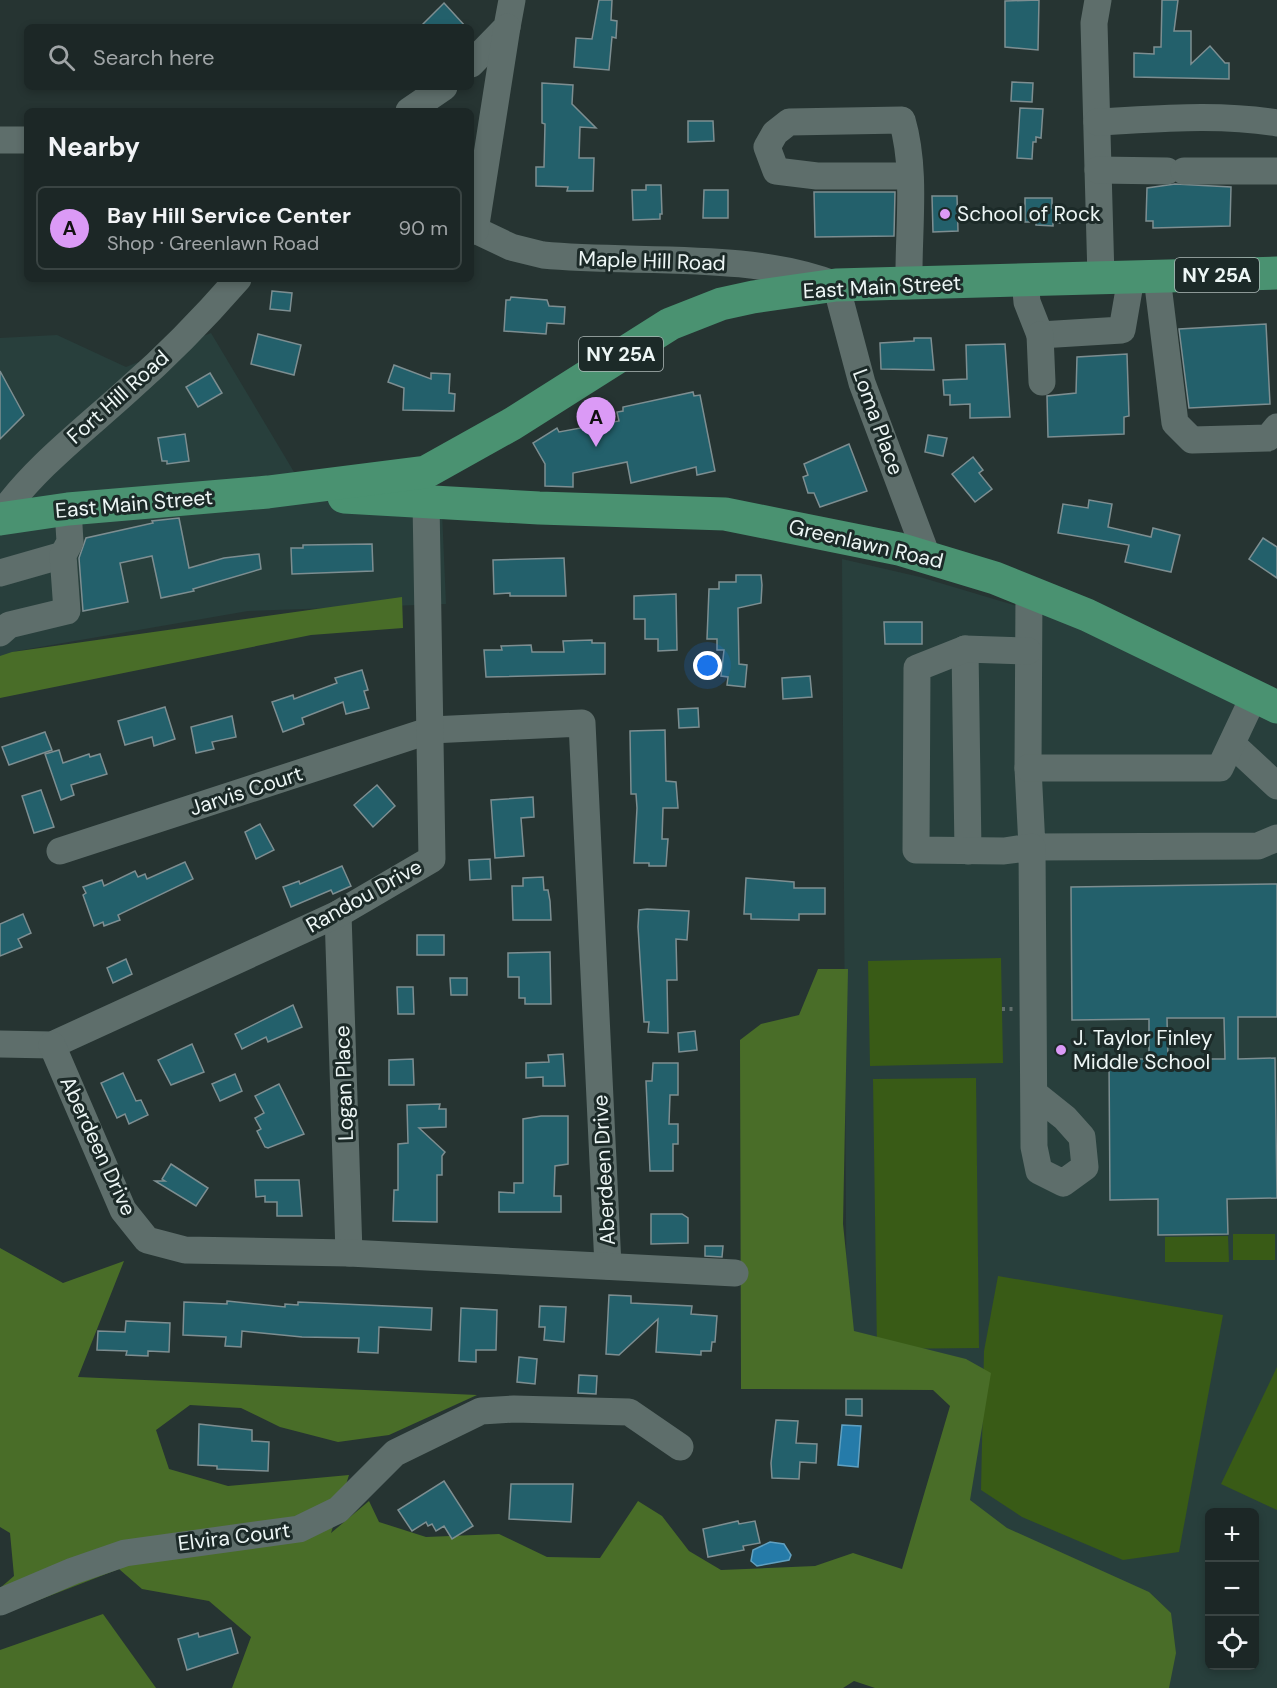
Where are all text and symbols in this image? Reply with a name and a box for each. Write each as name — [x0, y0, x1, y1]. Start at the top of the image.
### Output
search box — [24, 24, 474, 90]
icon: search — [45, 41, 78, 74]
text: Search here — [93, 43, 214, 72]
text: Nearby — [48, 130, 140, 164]
place label: School of Rock — [957, 200, 1101, 228]
text: Bay Hill Service Center — [107, 201, 351, 230]
marker: School of Rock — [938, 207, 952, 221]
text: A — [62, 215, 77, 241]
text: 90 m — [399, 215, 448, 241]
text: Shop · Greenlawn Road — [107, 230, 319, 256]
street label: Maple Hill Road — [578, 244, 726, 278]
road number: NY 25A — [1175, 258, 1259, 292]
street label: East Main Street — [802, 269, 962, 305]
road number: NY 25A — [579, 337, 663, 371]
street label: Fort Hill Road — [61, 344, 175, 450]
street label: Loma Place — [846, 365, 910, 479]
pin: A — [576, 398, 616, 447]
street label: East Main Street — [54, 483, 214, 525]
street label: Greenlawn Road — [786, 513, 946, 575]
your location — [693, 651, 722, 680]
street label: Jarvis Court — [186, 760, 306, 822]
street label: Randou Drive — [301, 853, 427, 939]
place label: J. Taylor Finley Middle School — [1073, 1024, 1213, 1076]
street label: Logan Place — [328, 1025, 360, 1141]
marker: J. Taylor Finley Middle School — [1054, 1043, 1068, 1057]
street label: Aberdeen Drive — [53, 1072, 143, 1220]
street label: Aberdeen Drive — [586, 1094, 622, 1246]
map controls — [1205, 1508, 1259, 1670]
button: + — [1205, 1508, 1259, 1562]
street label: Elvira Court — [176, 1516, 292, 1558]
button: − — [1205, 1562, 1259, 1616]
button: locate — [1205, 1616, 1259, 1670]

